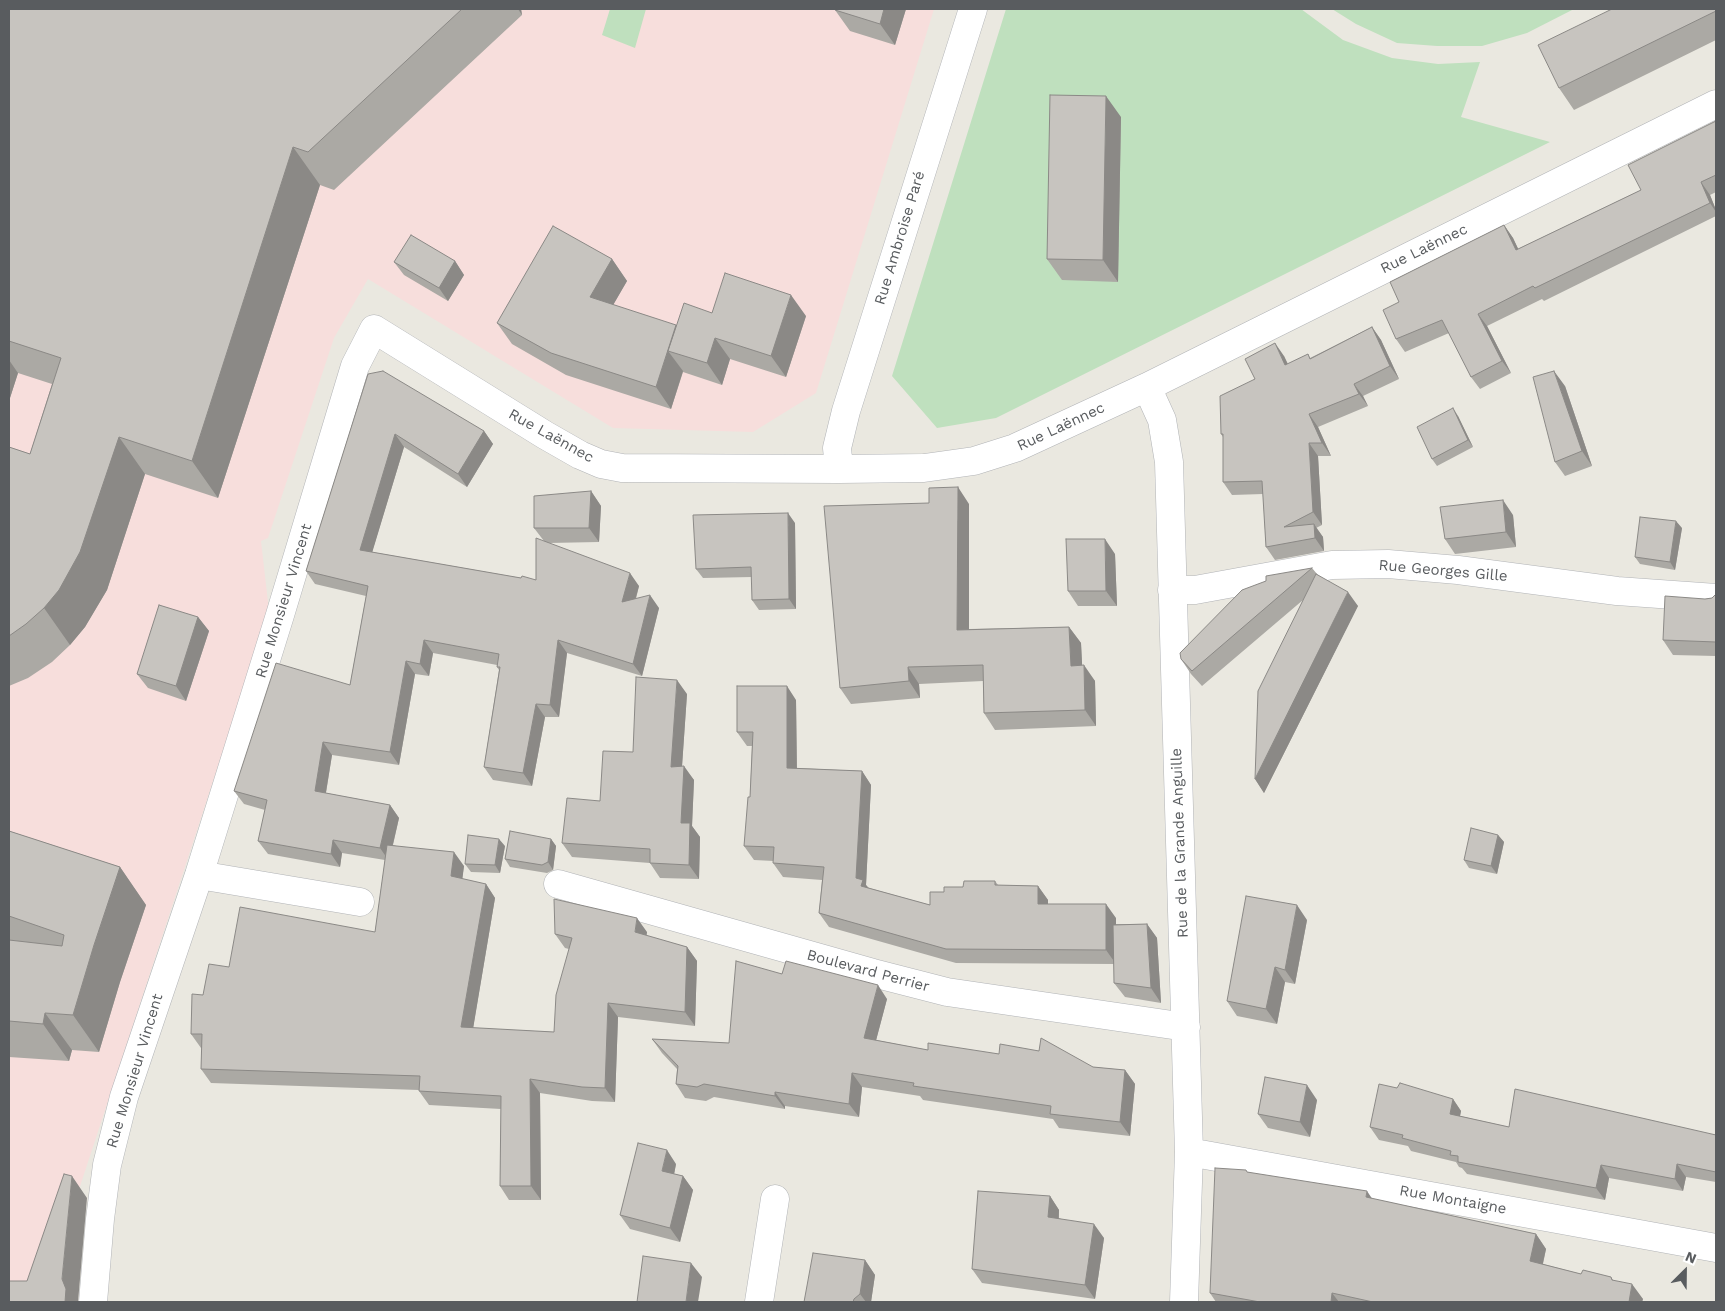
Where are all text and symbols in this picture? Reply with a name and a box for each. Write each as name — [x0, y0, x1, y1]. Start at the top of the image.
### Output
street label: Rue Ambroise Paré — [871, 169, 929, 307]
street label: Rue Laënnec — [1378, 220, 1470, 278]
street label: Rue Laënnec — [1014, 399, 1108, 455]
street label: Rue Laënnec — [505, 405, 597, 467]
street label: Rue Monsieur Vincent — [252, 522, 316, 680]
street label: Rue Georges Gille — [1378, 556, 1508, 586]
street label: Rue de la Grande Anguille — [1168, 748, 1192, 938]
street label: Boulevard Perrier — [805, 946, 931, 996]
street label: Rue Monsieur Vincent — [103, 992, 167, 1150]
street label: Rue Montaigne — [1398, 1182, 1508, 1218]
north arrow — [1660, 1246, 1710, 1296]
text: N — [1683, 1248, 1699, 1267]

